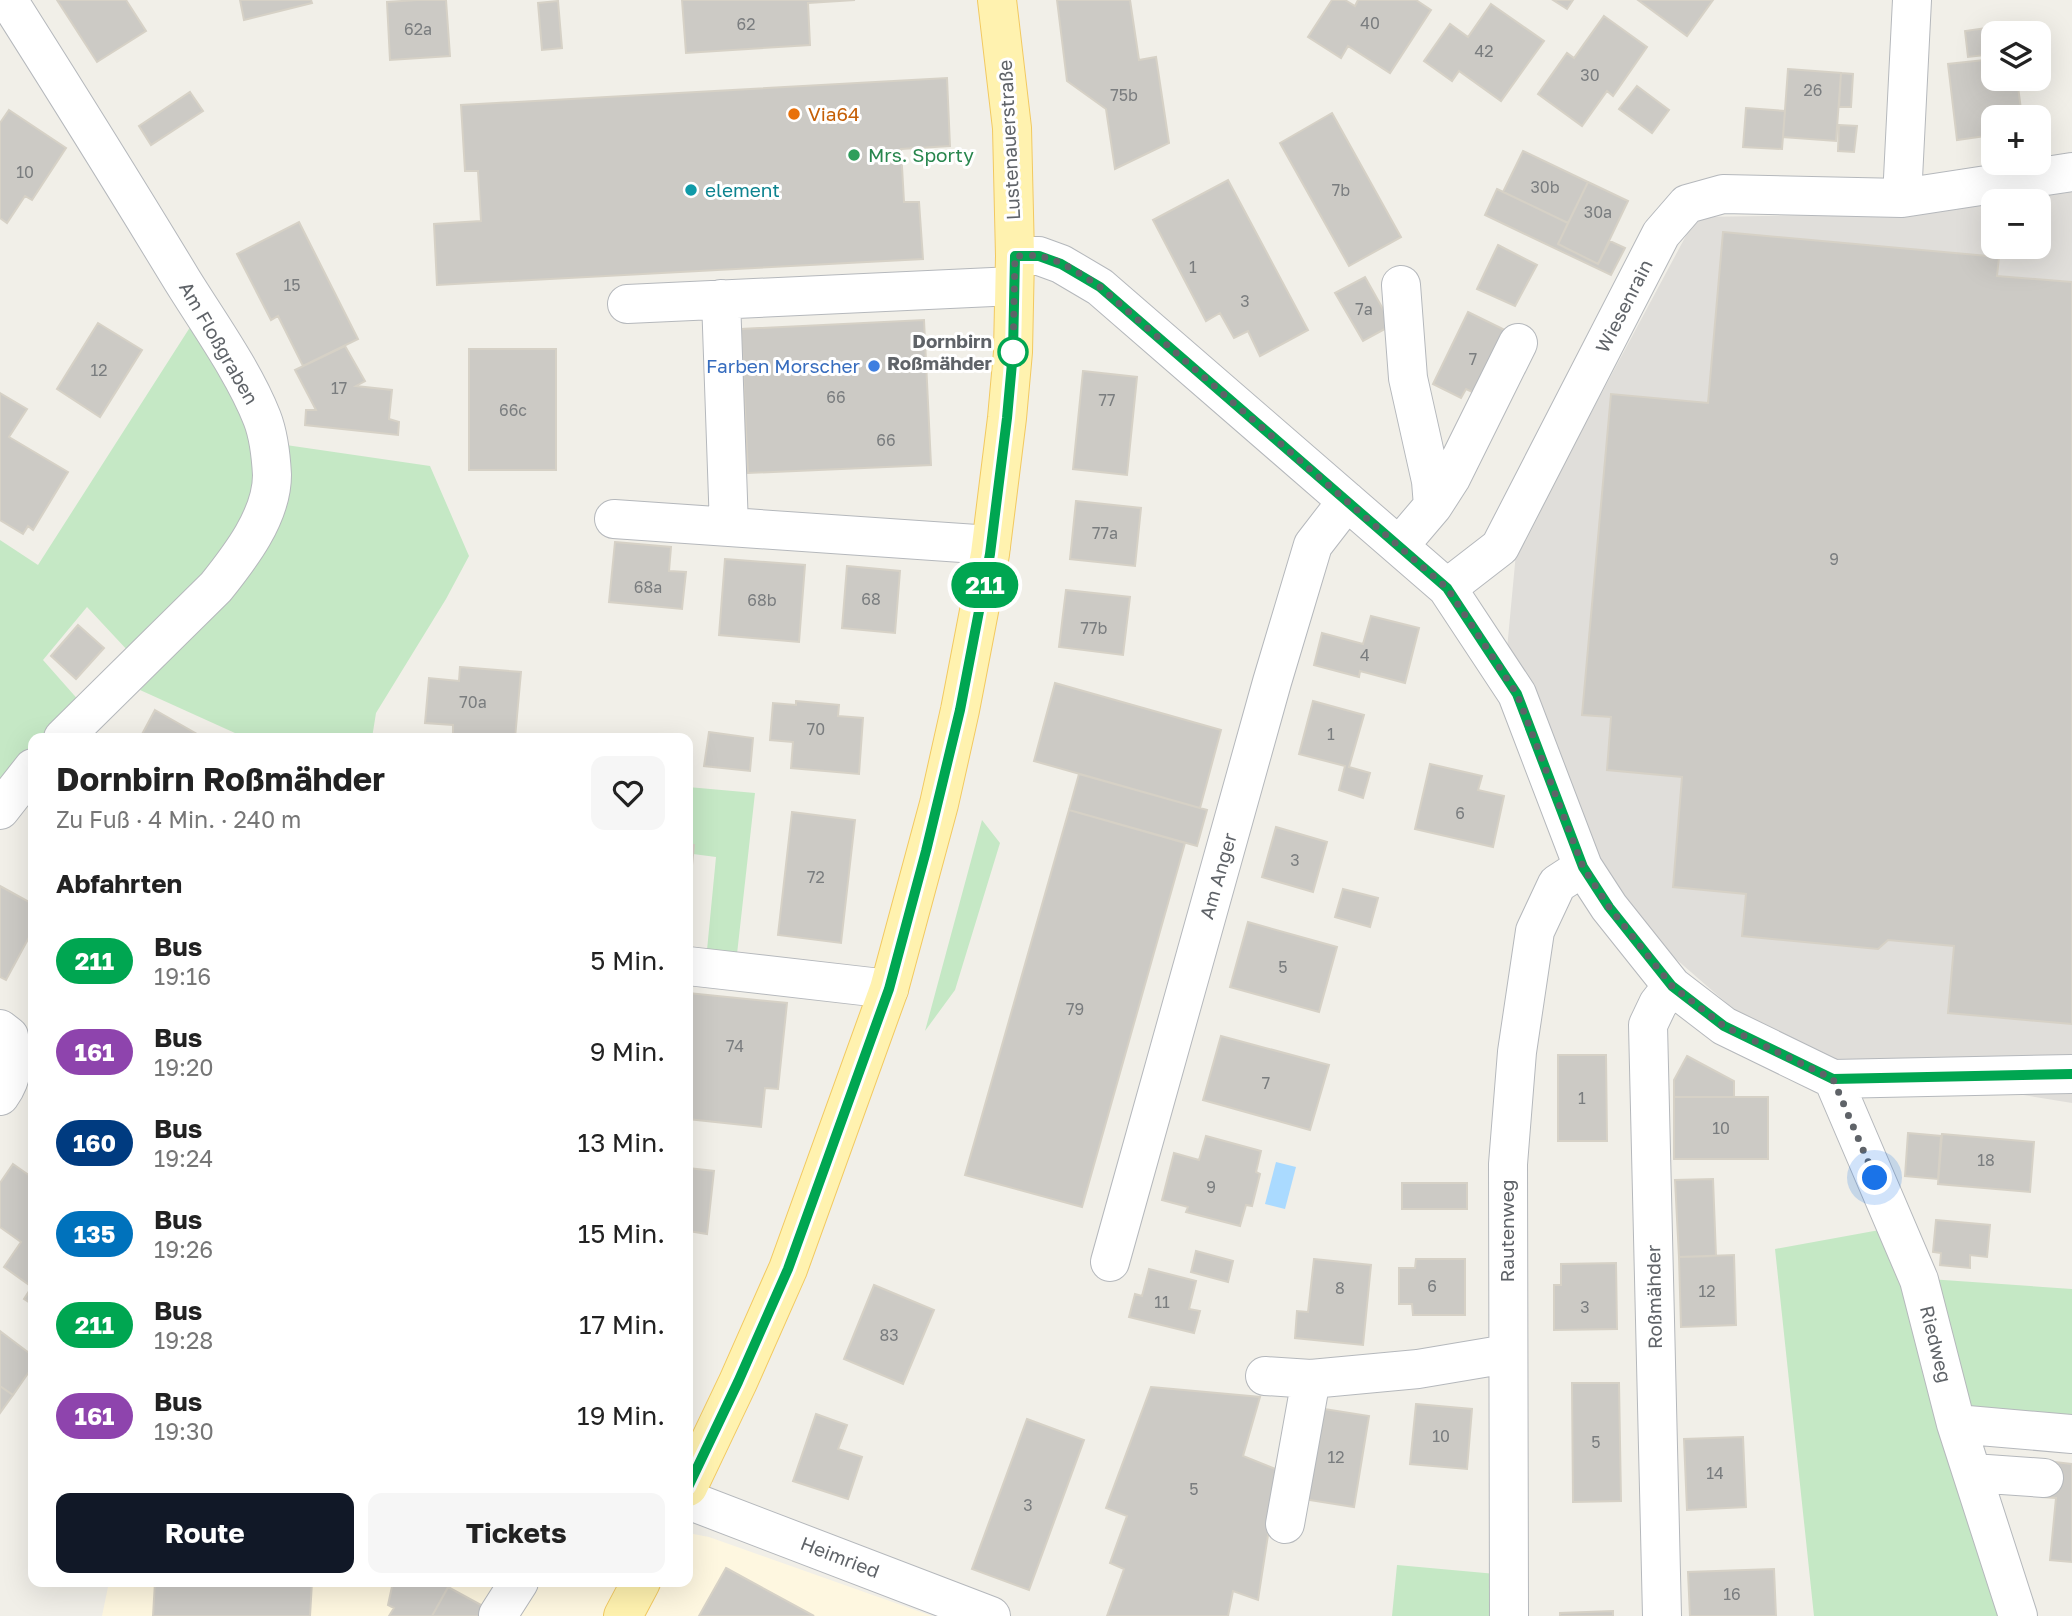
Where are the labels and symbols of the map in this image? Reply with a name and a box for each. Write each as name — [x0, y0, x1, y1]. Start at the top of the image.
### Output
house number: 40 — [1360, 13, 1380, 33]
house number: 62 — [737, 14, 755, 34]
house number: 62a — [404, 19, 432, 39]
house number: 42 — [1474, 41, 1494, 61]
street label: Lustenauerstraße — [993, 59, 1024, 221]
house number: 30 — [1580, 65, 1600, 85]
house number: 26 — [1804, 80, 1822, 100]
house number: 75b — [1110, 85, 1138, 105]
place label: Via64 — [808, 102, 860, 125]
marker: Via64 — [786, 106, 802, 122]
place label: Mrs. Sporty — [868, 143, 974, 166]
marker: Mrs. Sporty — [846, 147, 862, 163]
house number: 10 — [16, 162, 34, 182]
house number: 30b — [1530, 177, 1560, 197]
place label: element — [705, 178, 780, 201]
house number: 7b — [1332, 180, 1350, 200]
marker: element — [683, 182, 699, 198]
house number: 30a — [1584, 202, 1612, 222]
street label: Wiesenrain — [1590, 255, 1657, 356]
house number: 1 — [1189, 257, 1197, 277]
house number: 15 — [283, 275, 301, 295]
street label: Am Floßgraben — [175, 277, 264, 408]
house number: 3 — [1240, 291, 1250, 311]
house number: 7a — [1355, 299, 1373, 319]
place label: Dornbirn Roßmähder — [887, 329, 993, 374]
marker: Dornbirn Roßmähder — [998, 337, 1028, 367]
house number: 7 — [1469, 349, 1477, 369]
place label: Farben Morscher — [706, 354, 861, 377]
marker: Farben Morscher — [866, 358, 882, 374]
house number: 12 — [90, 360, 108, 380]
house number: 17 — [331, 378, 347, 398]
house number: 66 — [826, 387, 846, 407]
house number: 77 — [1099, 390, 1115, 410]
house number: 66c — [499, 400, 527, 420]
house number: 66 — [876, 430, 896, 450]
house number: 77a — [1092, 523, 1118, 543]
house number: 9 — [1829, 549, 1839, 569]
line badge: 211 — [945, 562, 1025, 608]
house number: 68a — [634, 577, 662, 597]
house number: 68 — [861, 589, 881, 609]
house number: 68b — [747, 590, 777, 610]
house number: 77b — [1081, 618, 1108, 638]
house number: 4 — [1360, 645, 1370, 665]
house number: 70a — [459, 692, 487, 712]
house number: 70 — [807, 719, 825, 739]
house number: 1 — [1327, 724, 1335, 744]
house number: 6 — [1455, 803, 1465, 823]
street label: Am Anger — [1194, 829, 1241, 922]
house number: 3 — [1290, 850, 1300, 870]
house number: 72 — [807, 867, 825, 887]
house number: 5 — [1278, 957, 1288, 977]
house number: 79 — [1066, 999, 1084, 1019]
house number: 74 — [726, 1036, 744, 1056]
house number: 7 — [1262, 1073, 1270, 1093]
house number: 1 — [1578, 1088, 1586, 1108]
house number: 10 — [1712, 1118, 1730, 1138]
house number: 18 — [1977, 1150, 1995, 1170]
your location — [1857, 1160, 1892, 1195]
house number: 9 — [1206, 1177, 1216, 1197]
street label: Rautenweg — [1495, 1180, 1518, 1282]
street label: Roßmähder — [1641, 1244, 1666, 1349]
house number: 6 — [1427, 1276, 1437, 1296]
house number: 8 — [1335, 1278, 1345, 1298]
house number: 12 — [1698, 1281, 1716, 1301]
house number: 11 — [1154, 1292, 1170, 1312]
house number: 3 — [1580, 1297, 1590, 1317]
street label: Riedweg — [1916, 1303, 1957, 1385]
house number: 83 — [879, 1325, 899, 1345]
house number: 10 — [1432, 1426, 1450, 1446]
house number: 5 — [1591, 1432, 1601, 1452]
house number: 12 — [1327, 1447, 1345, 1467]
house number: 14 — [1706, 1463, 1724, 1483]
house number: 5 — [1189, 1479, 1199, 1499]
house number: 3 — [1023, 1495, 1033, 1515]
street label: Heimried — [798, 1531, 883, 1582]
house number: 16 — [1723, 1584, 1741, 1604]

